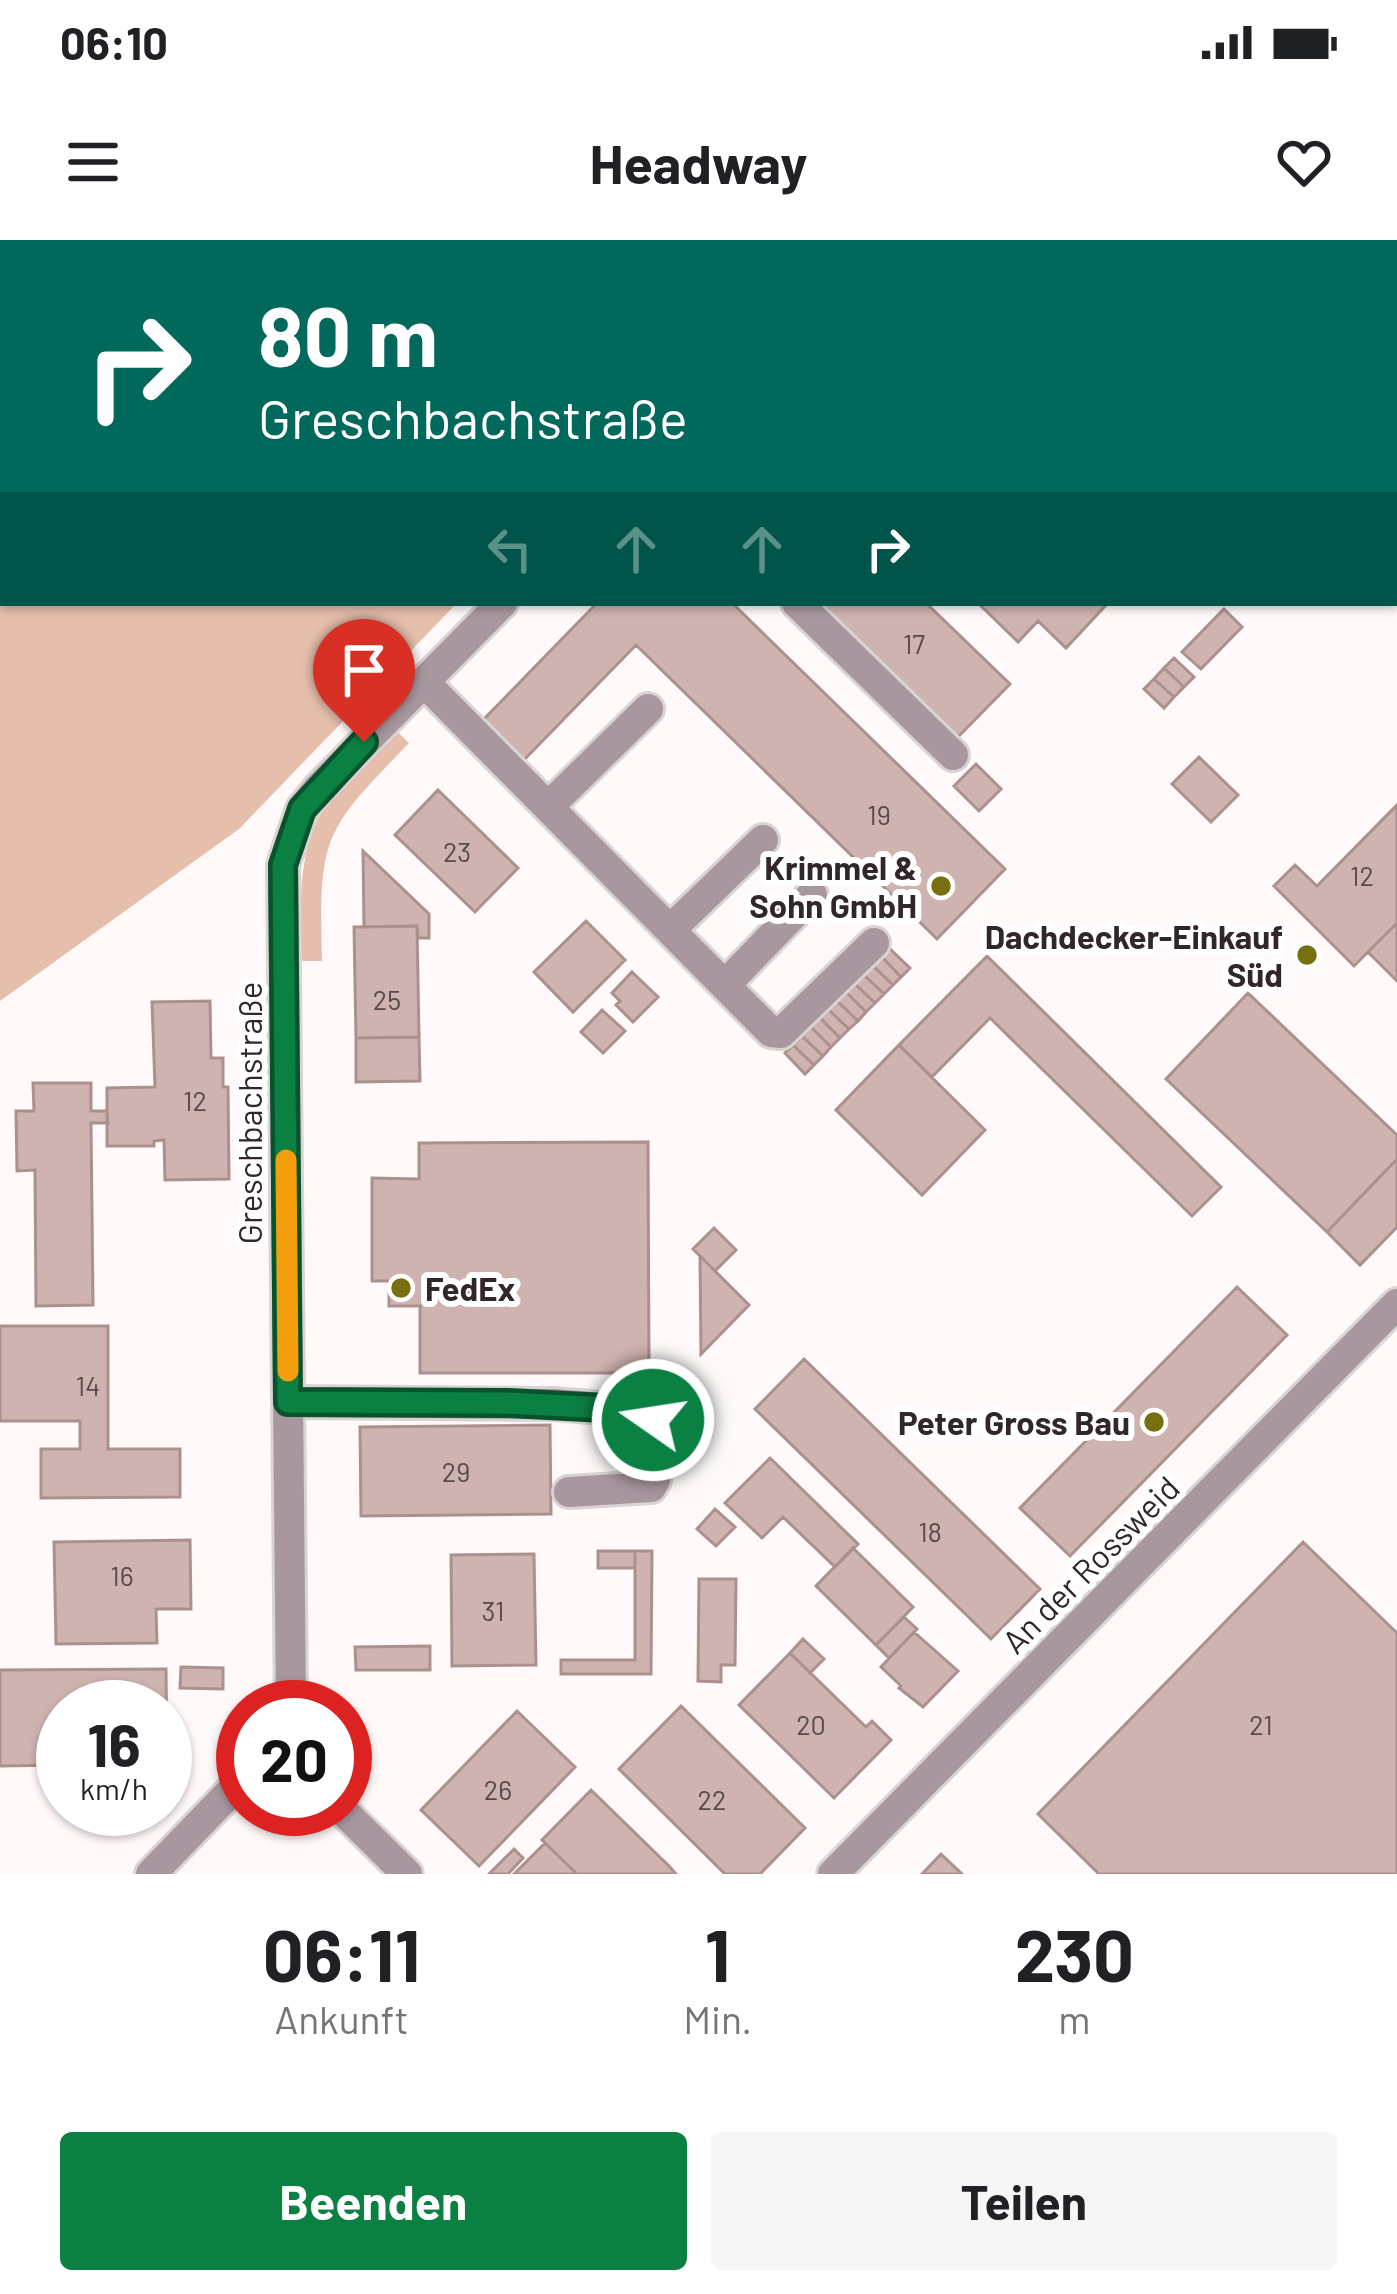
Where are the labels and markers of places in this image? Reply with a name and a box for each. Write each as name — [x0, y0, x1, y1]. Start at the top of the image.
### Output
pin — [313, 619, 415, 742]
place label: Krimmel & Sohn GmbH — [749, 847, 917, 925]
marker: Krimmel & Sohn GmbH — [928, 873, 954, 899]
place label: Dachdecker-Einkauf Süd — [985, 916, 1283, 994]
marker: Dachdecker-Einkauf Süd — [1294, 942, 1320, 968]
place label: FedEx — [425, 1268, 516, 1308]
marker: FedEx — [388, 1275, 414, 1301]
place label: Peter Gross Bau — [898, 1402, 1130, 1442]
marker: Peter Gross Bau — [1141, 1409, 1167, 1435]

